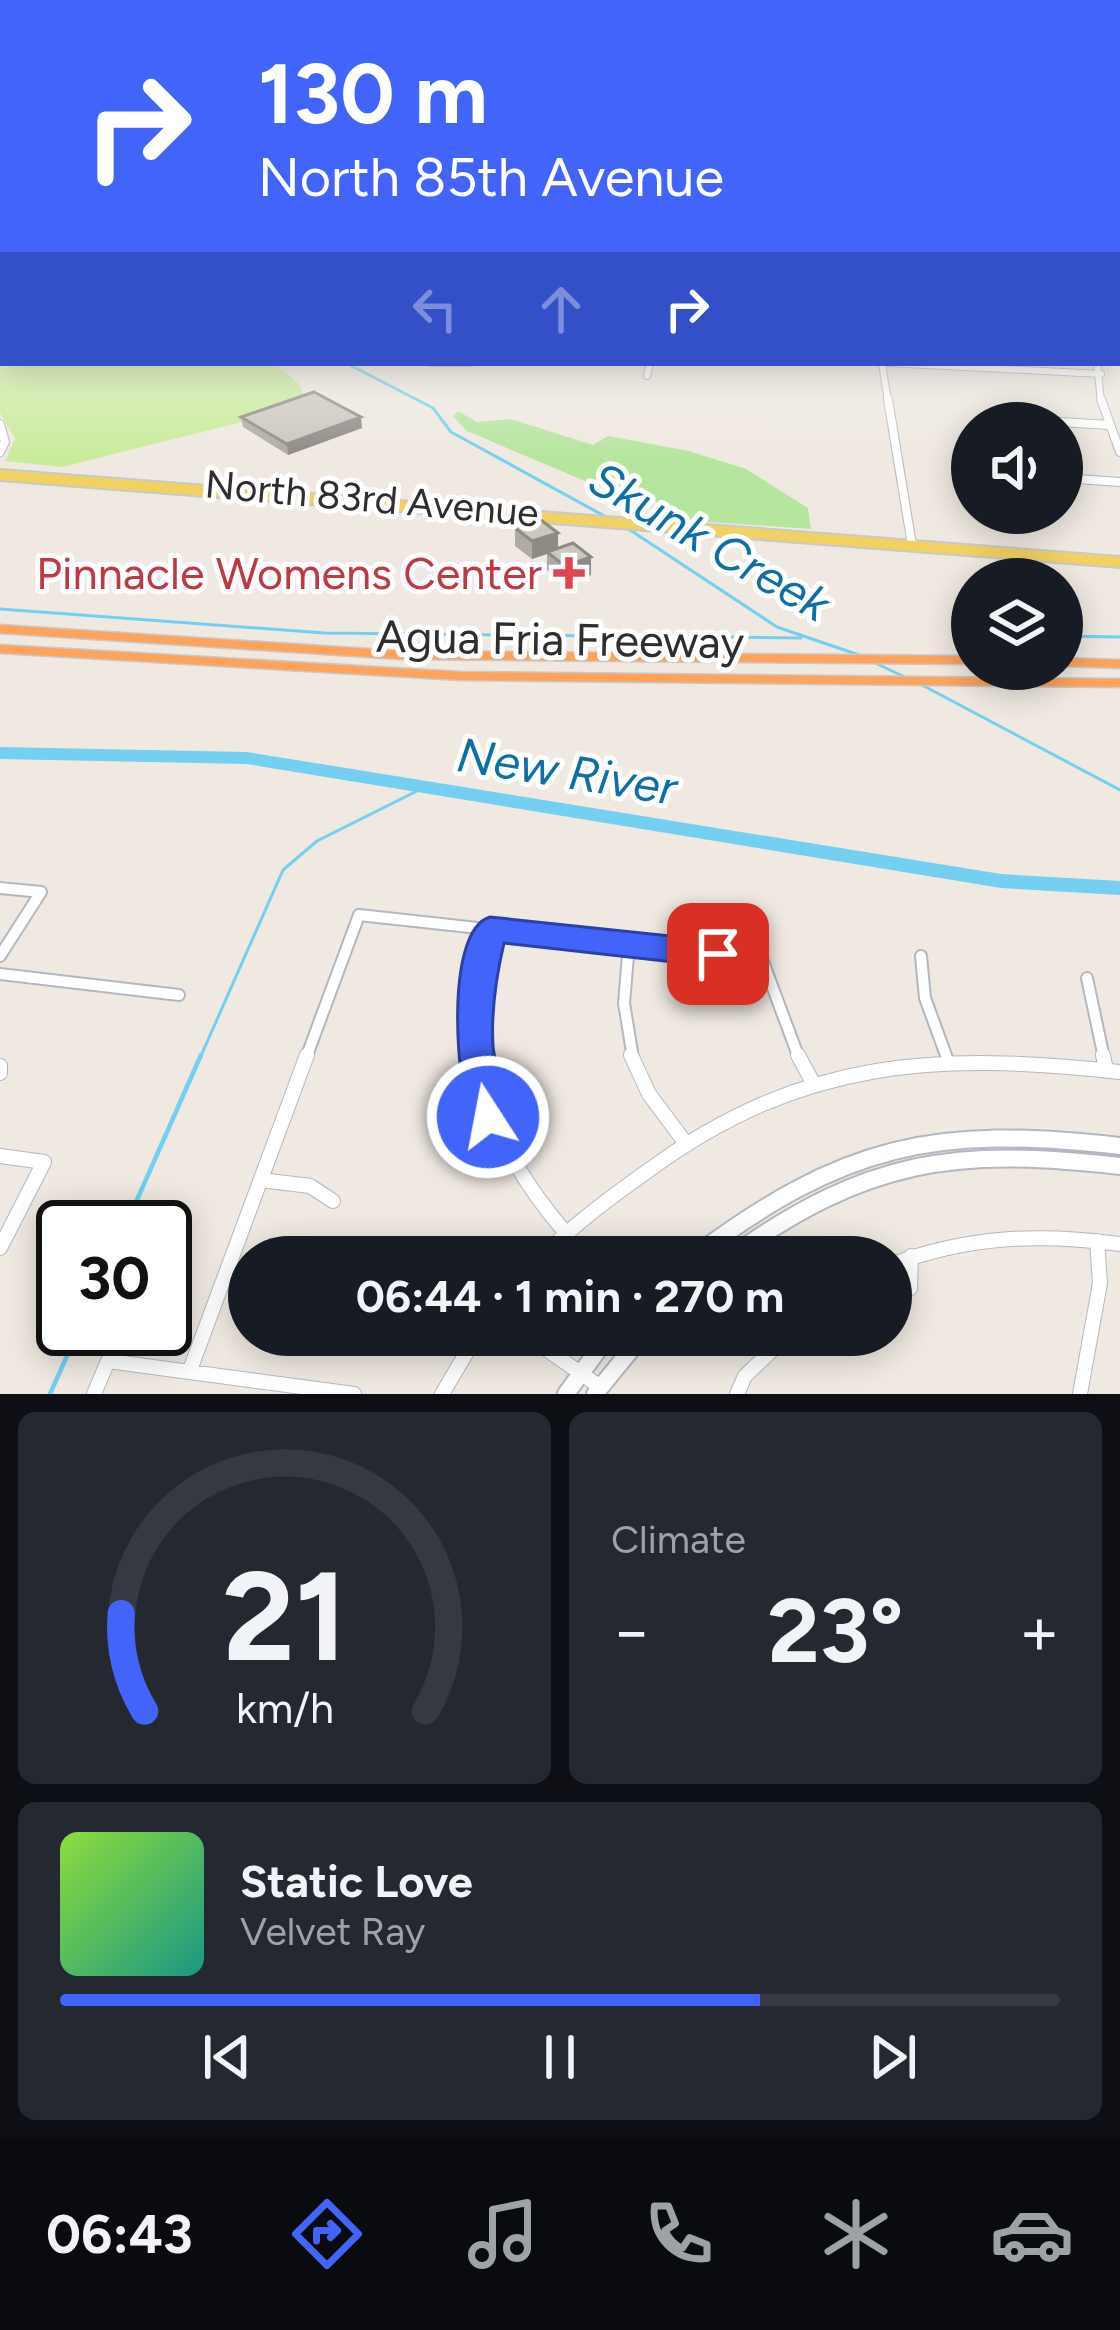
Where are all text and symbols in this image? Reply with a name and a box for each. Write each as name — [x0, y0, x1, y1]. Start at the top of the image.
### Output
text: 130 m — [258, 43, 488, 144]
icon: right — [60, 48, 216, 204]
text: North 85th Avenue — [258, 145, 724, 210]
icon: left — [402, 276, 468, 342]
icon: ahead — [528, 276, 594, 342]
icon: right — [654, 276, 720, 342]
map controls — [951, 402, 1083, 690]
button: sound — [951, 402, 1083, 534]
water label: Skunk Creek — [579, 449, 842, 634]
street label: North 83rd Avenue — [203, 460, 541, 537]
place label: Pinnacle Womens Center — [36, 546, 542, 600]
marker: Pinnacle Womens Center — [553, 557, 585, 589]
button: layers — [951, 558, 1083, 690]
street label: Agua Fria Freeway — [375, 609, 745, 669]
water label: New River — [453, 725, 682, 817]
pin — [667, 903, 769, 1005]
icon: arrive — [685, 921, 751, 987]
position arrow — [425, 1054, 551, 1180]
speed limit sign: 30 — [36, 1200, 192, 1356]
text: 06:44 · 1 min · 270 m — [356, 1269, 784, 1323]
text: Climate — [611, 1516, 746, 1563]
text: 21 — [222, 1541, 347, 1691]
text: 23° — [767, 1576, 904, 1685]
text: − — [611, 1591, 652, 1671]
text: + — [1019, 1591, 1060, 1671]
text: km/h — [236, 1682, 333, 1734]
text: Static Love — [240, 1854, 473, 1908]
text: Velvet Ray — [240, 1908, 425, 1955]
icon: previous — [194, 2024, 260, 2090]
icon: pause — [527, 2024, 593, 2090]
icon: next — [860, 2024, 926, 2090]
icon: directions — [285, 2192, 369, 2276]
icon: music — [461, 2192, 545, 2276]
icon: phone — [637, 2192, 721, 2276]
icon: climate — [814, 2192, 898, 2276]
icon: car — [990, 2192, 1074, 2276]
text: 06:43 — [46, 2202, 193, 2267]

